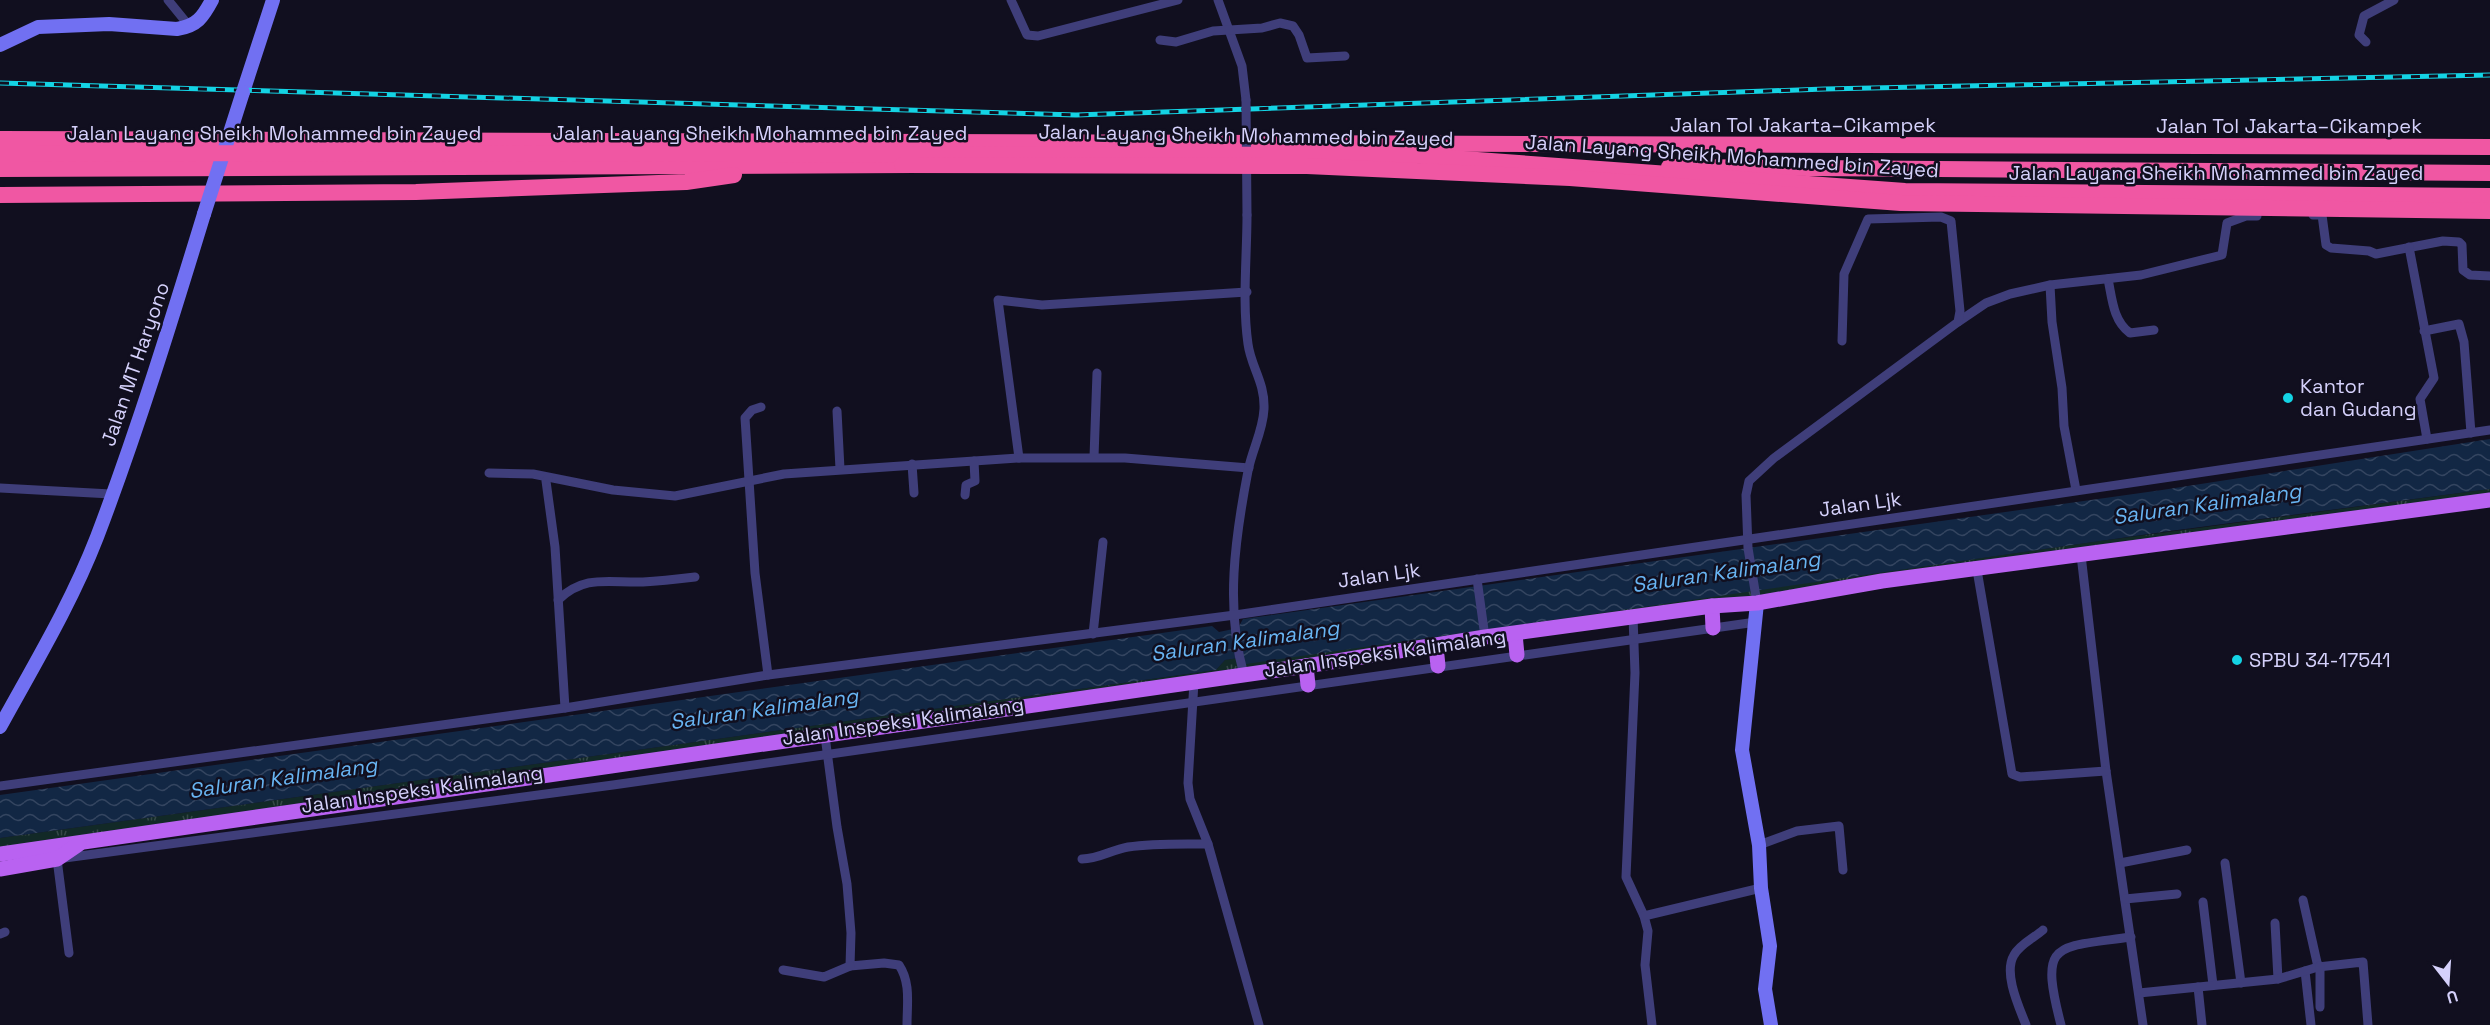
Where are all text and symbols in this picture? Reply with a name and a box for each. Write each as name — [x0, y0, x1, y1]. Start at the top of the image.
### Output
street label: Jalan Tol Jakarta–Cikampek — [1670, 112, 1936, 138]
street label: Jalan Tol Jakarta–Cikampek — [2156, 113, 2422, 139]
street label: Jalan Layang Sheikh Mohammed bin Zayed — [1038, 118, 1454, 152]
street label: Jalan Layang Sheikh Mohammed bin Zayed — [67, 120, 481, 146]
street label: Jalan Layang Sheikh Mohammed bin Zayed — [553, 120, 967, 146]
street label: Jalan Layang Sheikh Mohammed bin Zayed — [1524, 129, 1940, 183]
street label: Jalan Layang Sheikh Mohammed bin Zayed — [2009, 160, 2423, 186]
street label: Jalan MT Haryono — [95, 279, 175, 449]
place label: Kantor dan Gudang — [2300, 373, 2417, 422]
marker: Kantor dan Gudang — [2281, 391, 2295, 405]
water label: Saluran Kalimalang — [2111, 477, 2304, 530]
street label: Jalan Ljk — [1817, 485, 1903, 523]
water label: Saluran Kalimalang — [1630, 545, 1823, 598]
street label: Jalan Ljk — [1336, 556, 1422, 594]
water label: Saluran Kalimalang — [1149, 614, 1342, 667]
street label: Jalan Inspeksi Kalimalang — [1262, 623, 1508, 683]
place label: SPBU 34-17541 — [2249, 647, 2391, 673]
marker: SPBU 34-17541 — [2230, 653, 2244, 667]
water label: Saluran Kalimalang — [668, 682, 861, 735]
street label: Jalan Inspeksi Kalimalang — [780, 691, 1026, 751]
water label: Saluran Kalimalang — [187, 751, 380, 804]
street label: Jalan Inspeksi Kalimalang — [299, 759, 545, 819]
north arrow — [2418, 953, 2478, 1013]
text: U — [2444, 985, 2460, 1008]

